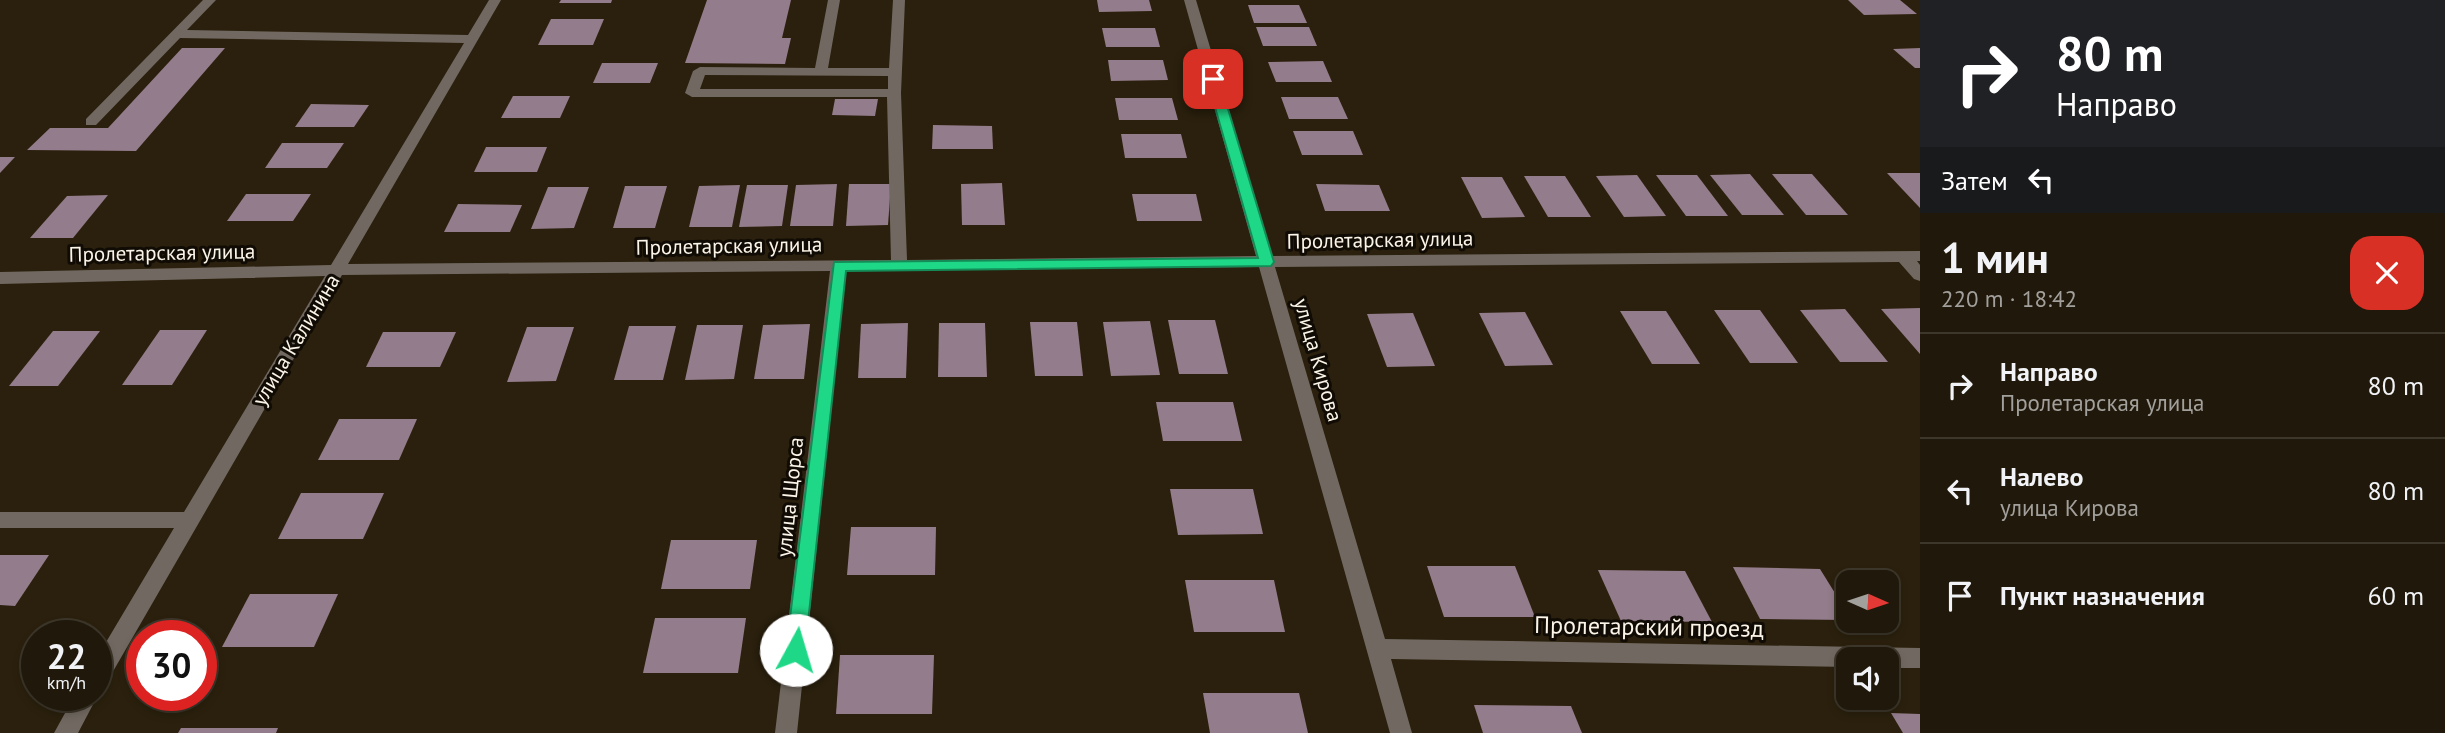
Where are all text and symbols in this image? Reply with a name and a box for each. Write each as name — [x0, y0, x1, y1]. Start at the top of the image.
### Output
text: 80 m — [2056, 21, 2163, 85]
icon: right — [1941, 28, 2032, 119]
pin — [1183, 49, 1243, 109]
icon: arrive — [1194, 60, 1232, 98]
text: Направо — [2056, 83, 2177, 125]
icon: left — [2022, 161, 2060, 199]
text: Затем — [1941, 164, 2008, 197]
street label: Пролетарская улица — [1286, 224, 1474, 255]
street label: Пролетарская улица — [635, 230, 823, 261]
text: 1 мин — [1941, 230, 2049, 285]
button: close — [2350, 236, 2424, 310]
street label: Пролетарская улица — [68, 237, 256, 268]
street label: улица Калинина — [246, 269, 345, 411]
text: 220 m · 18:42 — [1941, 284, 2077, 313]
street label: улица Кирова — [1288, 295, 1349, 425]
text: Направо — [2000, 355, 2098, 388]
icon: right — [1941, 367, 1979, 405]
text: 80 m — [2368, 369, 2424, 402]
text: Пролетарская улица — [2000, 388, 2204, 417]
street label: улица Щорса — [770, 436, 809, 558]
text: Налево — [2000, 460, 2084, 493]
icon: left — [1941, 472, 1979, 510]
text: 80 m — [2368, 474, 2424, 507]
text: улица Кирова — [2000, 493, 2139, 522]
north arrow — [1836, 570, 1899, 634]
map controls — [1836, 570, 1899, 710]
icon: arrive — [1941, 577, 1979, 615]
text: Пункт назначения — [2000, 579, 2205, 612]
text: 60 m — [2368, 579, 2424, 612]
street label: Пролетарский проезд — [1534, 609, 1764, 644]
position arrow — [759, 613, 833, 687]
speed limit sign: 30 — [126, 620, 217, 711]
text: 22 — [47, 633, 86, 679]
button: sound — [1836, 647, 1899, 710]
text: km/h — [47, 671, 86, 694]

